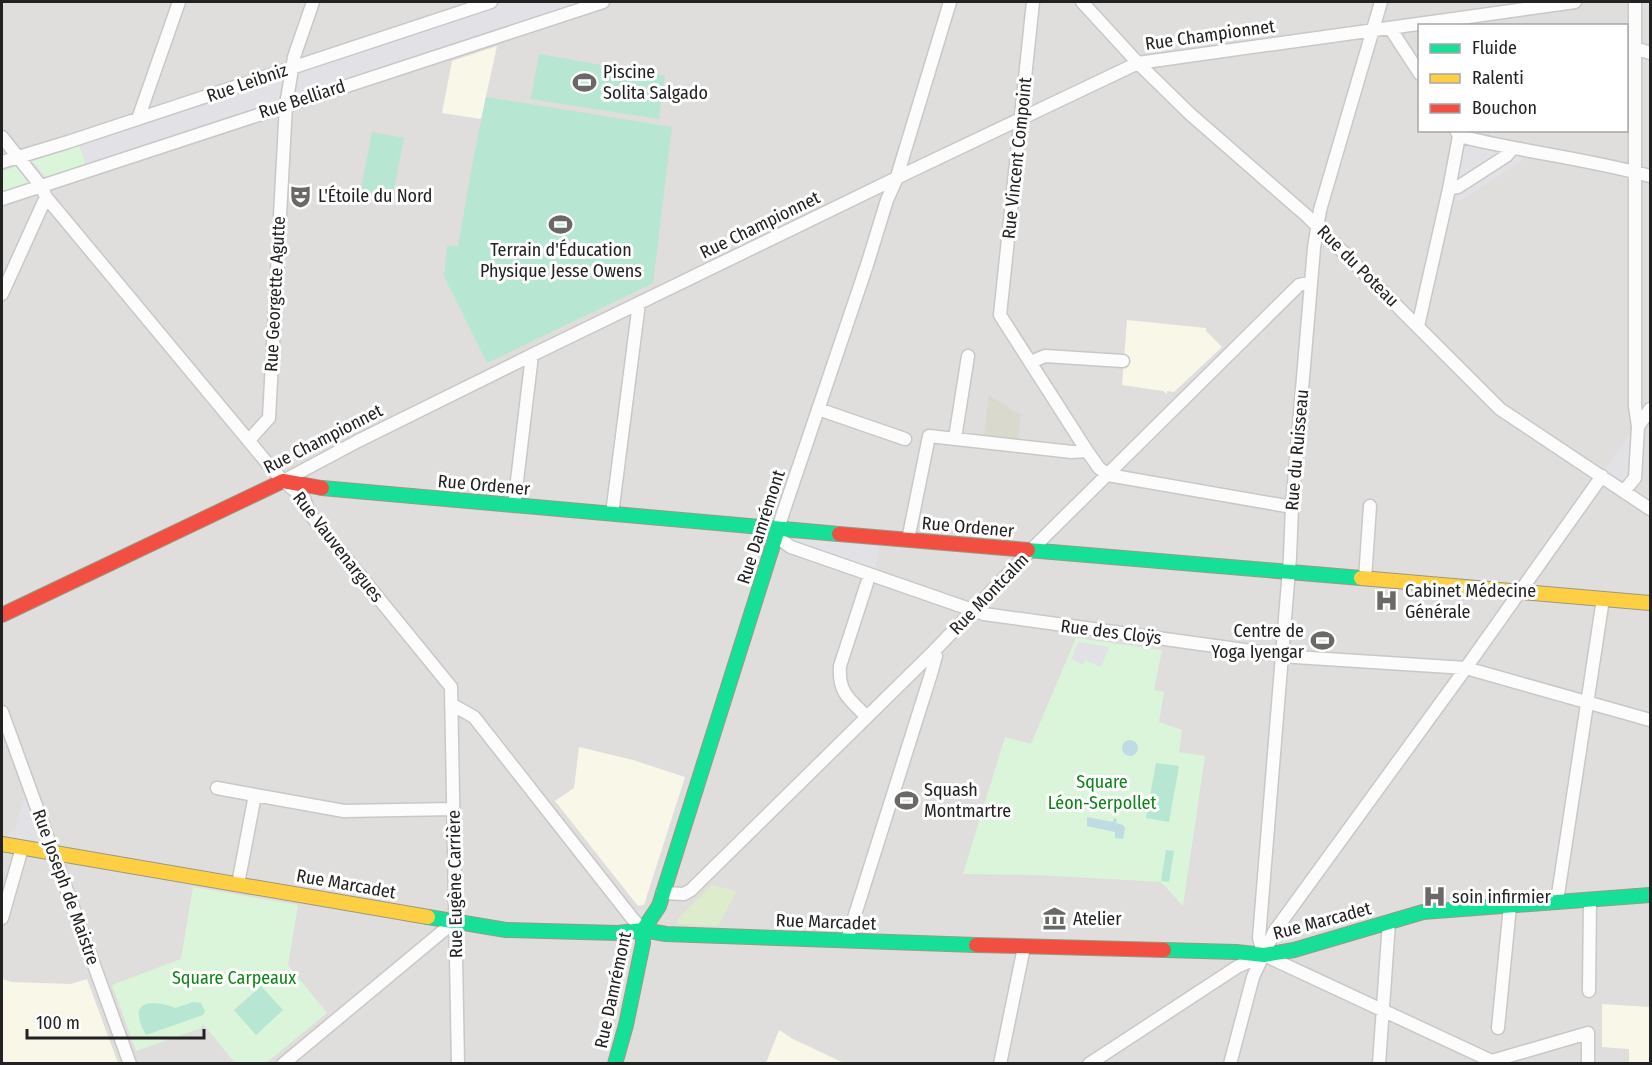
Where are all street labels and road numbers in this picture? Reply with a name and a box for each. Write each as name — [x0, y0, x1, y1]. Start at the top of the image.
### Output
street label: Rue Championnet — [1144, 15, 1276, 55]
street label: Rue Leibniz — [204, 59, 290, 107]
street label: Rue Belliard — [256, 75, 348, 123]
street label: Rue Vincent Compoint — [998, 76, 1036, 240]
street label: Rue Championnet — [696, 186, 824, 264]
street label: Rue Georgette Agutte — [260, 215, 290, 373]
street label: Rue du Poteau — [1313, 221, 1403, 311]
street label: Rue du Ruisseau — [1281, 388, 1313, 512]
street label: Rue Championnet — [260, 399, 386, 478]
street label: Rue Damrémont — [732, 467, 790, 587]
street label: Rue Ordener — [437, 470, 532, 500]
street label: Rue Vauvenargues — [288, 487, 388, 607]
street label: Rue Ordener — [921, 512, 1016, 542]
street label: Rue Montcalm — [945, 549, 1033, 639]
street label: Rue des Cloÿs — [1059, 615, 1163, 649]
street label: Rue Joseph de Maistre — [28, 806, 104, 968]
street label: Rue Eugène Carrière — [443, 810, 467, 958]
street label: Rue Marcadet — [295, 864, 398, 904]
street label: Rue Marcadet — [1271, 897, 1373, 945]
street label: Rue Marcadet — [775, 909, 877, 935]
street label: Rue Damrémont — [590, 930, 636, 1050]

